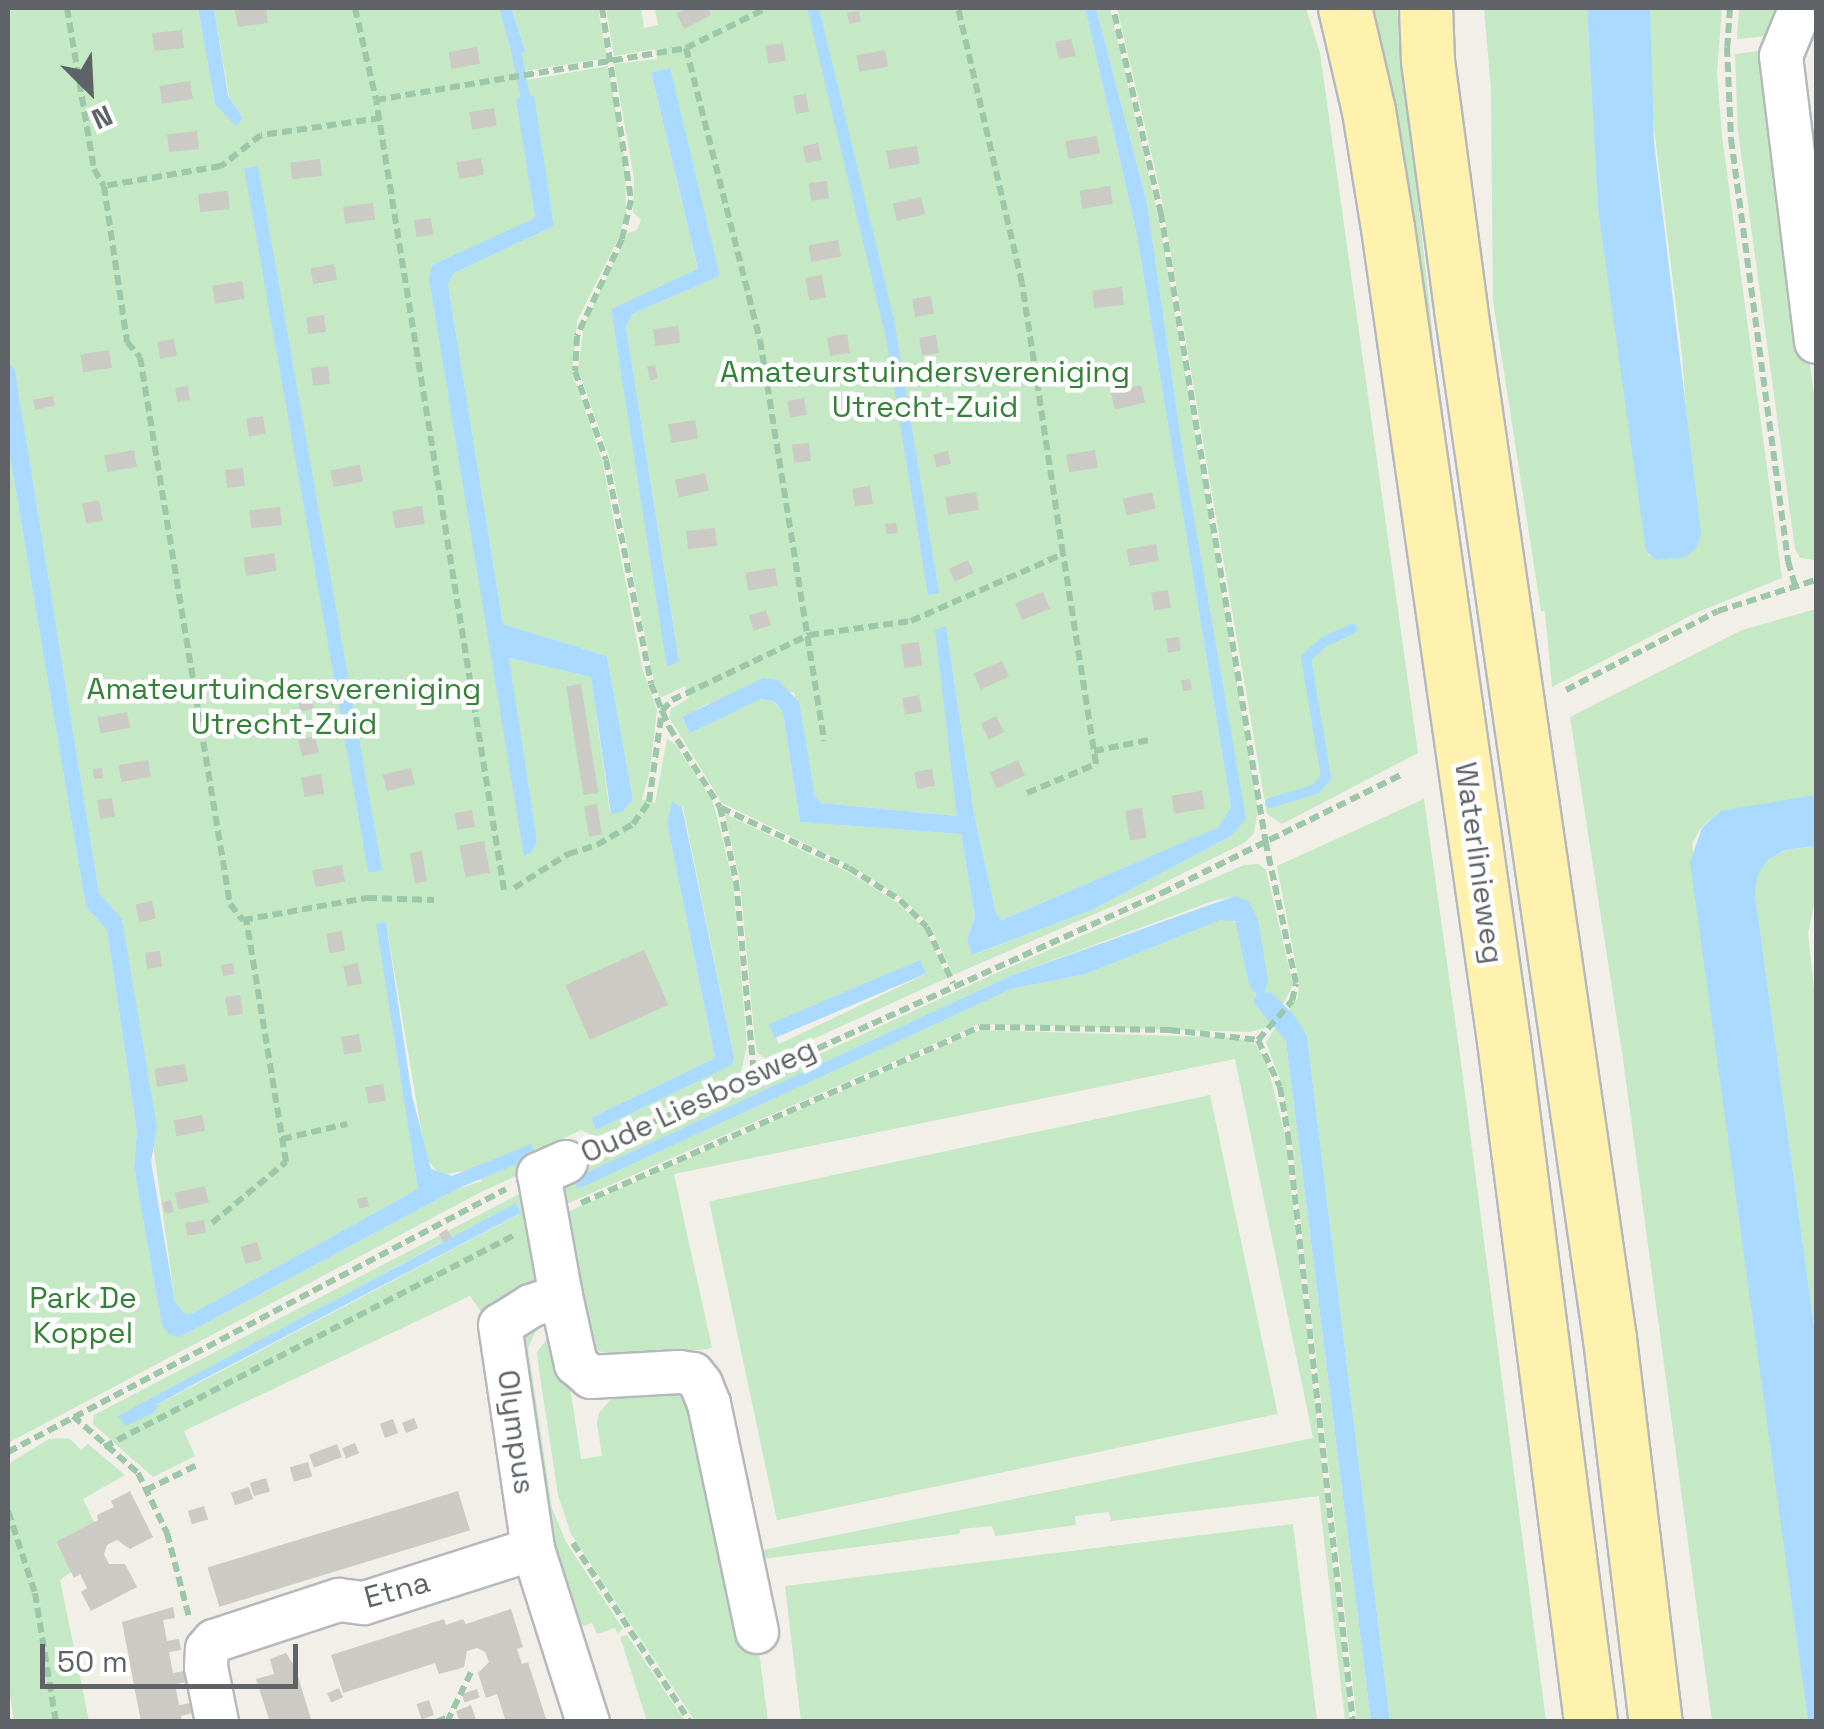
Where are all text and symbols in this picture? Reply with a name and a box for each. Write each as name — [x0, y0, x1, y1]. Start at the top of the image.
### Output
north arrow — [40, 40, 140, 140]
text: N — [86, 97, 118, 138]
park label: Amateurstuindersvereniging Utrecht-Zuid — [720, 354, 1130, 424]
park label: Amateurtuindersvereniging Utrecht-Zuid — [87, 671, 481, 742]
street label: Waterlinieweg — [1447, 760, 1511, 966]
street label: Oude Liesbosweg — [575, 1031, 821, 1171]
park label: Park De Koppel — [29, 1280, 137, 1350]
street label: Olympus — [489, 1368, 543, 1496]
street label: Etna — [360, 1564, 434, 1616]
scale bar — [45, 1624, 302, 1686]
text: 50 m — [57, 1642, 128, 1681]

